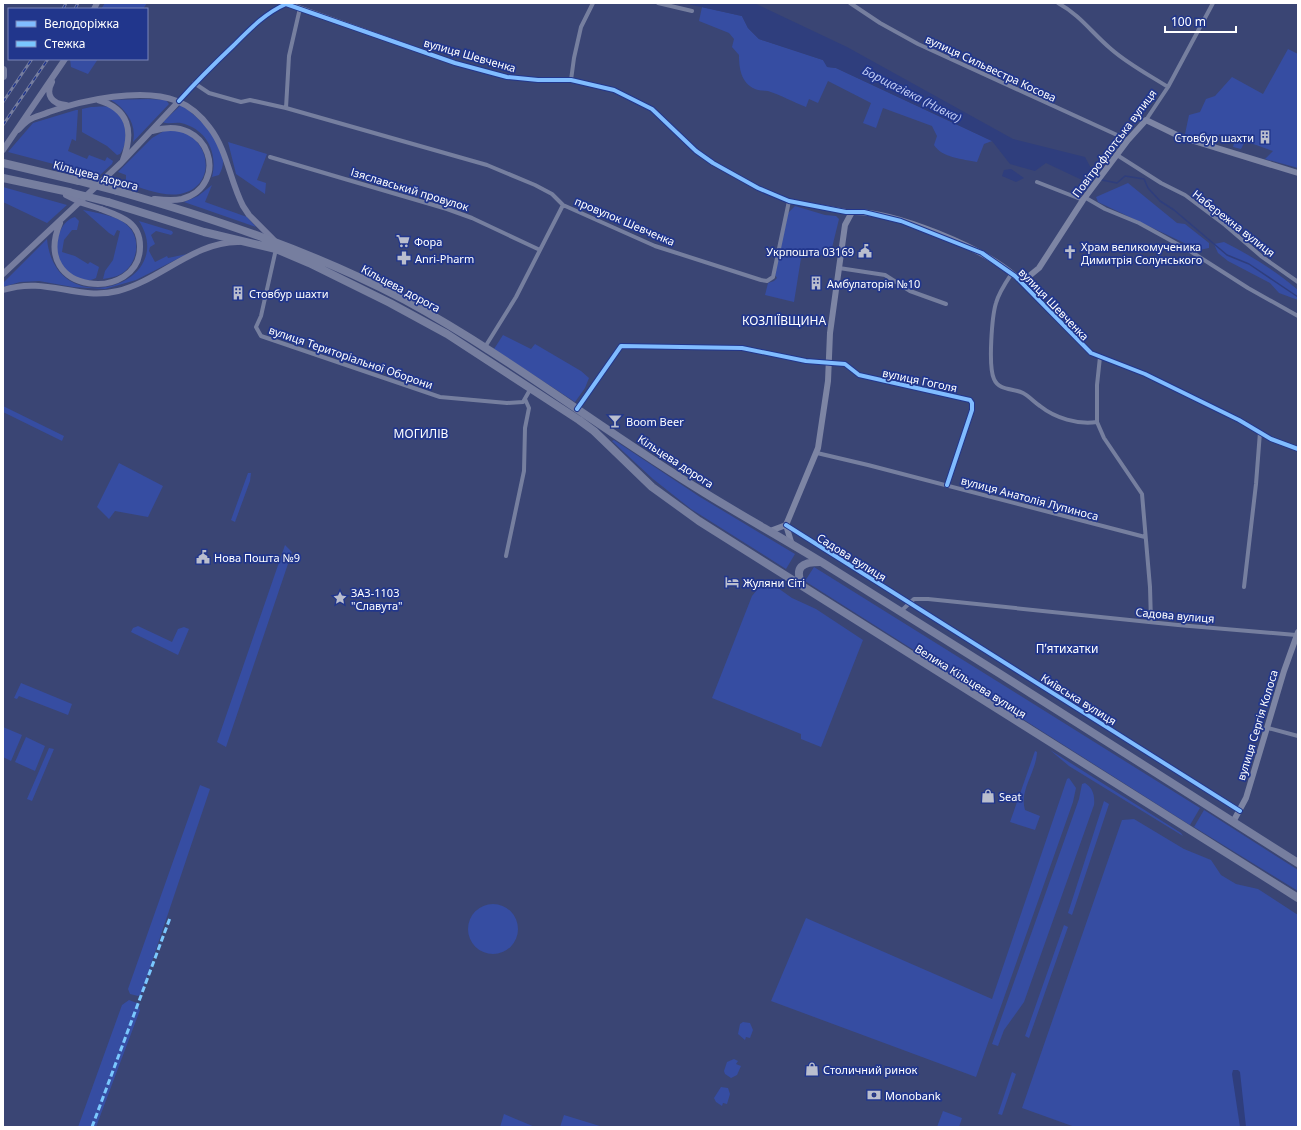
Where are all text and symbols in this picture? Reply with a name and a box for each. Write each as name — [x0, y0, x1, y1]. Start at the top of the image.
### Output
legend — [8, 8, 148, 60]
scale bar — [1165, 8, 1236, 34]
text: 100 m — [1171, 13, 1206, 30]
text: Велодоріжка — [44, 15, 119, 32]
street label: вулиця Сильвестра Косова — [923, 31, 1059, 105]
text: Стежка — [44, 35, 85, 52]
street label: вулиця Шевченка — [422, 35, 518, 75]
water label: Борщагівка (Нивка) — [860, 62, 964, 126]
street label: Повітрофлотська вулиця — [1068, 86, 1160, 200]
building icon: Cтовбур шахти — [1257, 129, 1273, 145]
place label: Cтовбур шахти — [1175, 130, 1254, 145]
street label: Кільцева дорога — [52, 156, 140, 194]
street label: Ізяславський провулок — [349, 164, 471, 214]
street label: Набережна вулиця — [1190, 186, 1278, 260]
street label: провулок Шевченка — [573, 193, 677, 249]
supermarket icon: Фора — [395, 233, 411, 249]
place label: Фора — [414, 234, 442, 249]
place label: Храм великомученика Димитрія Солунського — [1081, 239, 1202, 267]
public building icon: Укрпошта 03169 — [857, 243, 873, 259]
place label: Укрпошта 03169 — [766, 244, 854, 259]
church icon: Храм великомученика Димитрія Солунського — [1062, 244, 1078, 260]
pharmacy icon: Anri-Pharm — [396, 250, 412, 266]
place label: Anri-Pharm — [415, 251, 474, 266]
street label: Кільцева дорога — [359, 261, 443, 315]
street label: вулиця Шевченка — [1016, 265, 1092, 343]
building icon: Амбулаторія №10 — [808, 275, 824, 291]
place label: Амбулаторія №10 — [827, 276, 920, 291]
building icon: Стовбур шахти — [230, 285, 246, 301]
place label: Стовбур шахти — [249, 286, 328, 301]
district label: КОЗЛІЇВЩИНА — [742, 312, 826, 329]
street label: вулиця Територіальної Оборони — [267, 322, 435, 392]
street label: вулиця Гоголя — [881, 365, 959, 395]
bar icon: Boom Beer — [607, 413, 623, 429]
place label: Boom Beer — [626, 414, 684, 429]
district label: МОГИЛІВ — [394, 425, 449, 442]
street label: Кільцева дорога — [635, 431, 717, 491]
street label: вулиця Анатолія Лупиноса — [960, 472, 1100, 524]
street label: Садова вулиця — [815, 530, 889, 584]
public building icon: Нова Пошта №9 — [195, 549, 211, 565]
place label: Нова Пошта №9 — [214, 550, 300, 565]
hotel icon: Жуляни Сіті — [724, 574, 740, 590]
place label: Жуляни Сіті — [743, 575, 805, 590]
place label: ЗАЗ-1103 "Славута" — [351, 585, 402, 613]
place icon: ЗАЗ-1103 "Славута" — [332, 590, 348, 606]
street label: Садова вулиця — [1135, 604, 1215, 626]
district label: Пʼятихатки — [1036, 640, 1098, 657]
street label: Велика Кільцева вулиця — [912, 641, 1030, 721]
street label: вулиця Сергія Колоса — [1233, 668, 1281, 782]
street label: Київська вулиця — [1038, 670, 1120, 728]
shop icon: Seat — [980, 788, 996, 804]
place label: Seat — [999, 789, 1021, 804]
shop icon: Столичний ринок — [804, 1061, 820, 1077]
place label: Столичний ринок — [823, 1062, 917, 1077]
bank icon: Monobank — [866, 1087, 882, 1103]
place label: Monobank — [885, 1088, 941, 1103]

